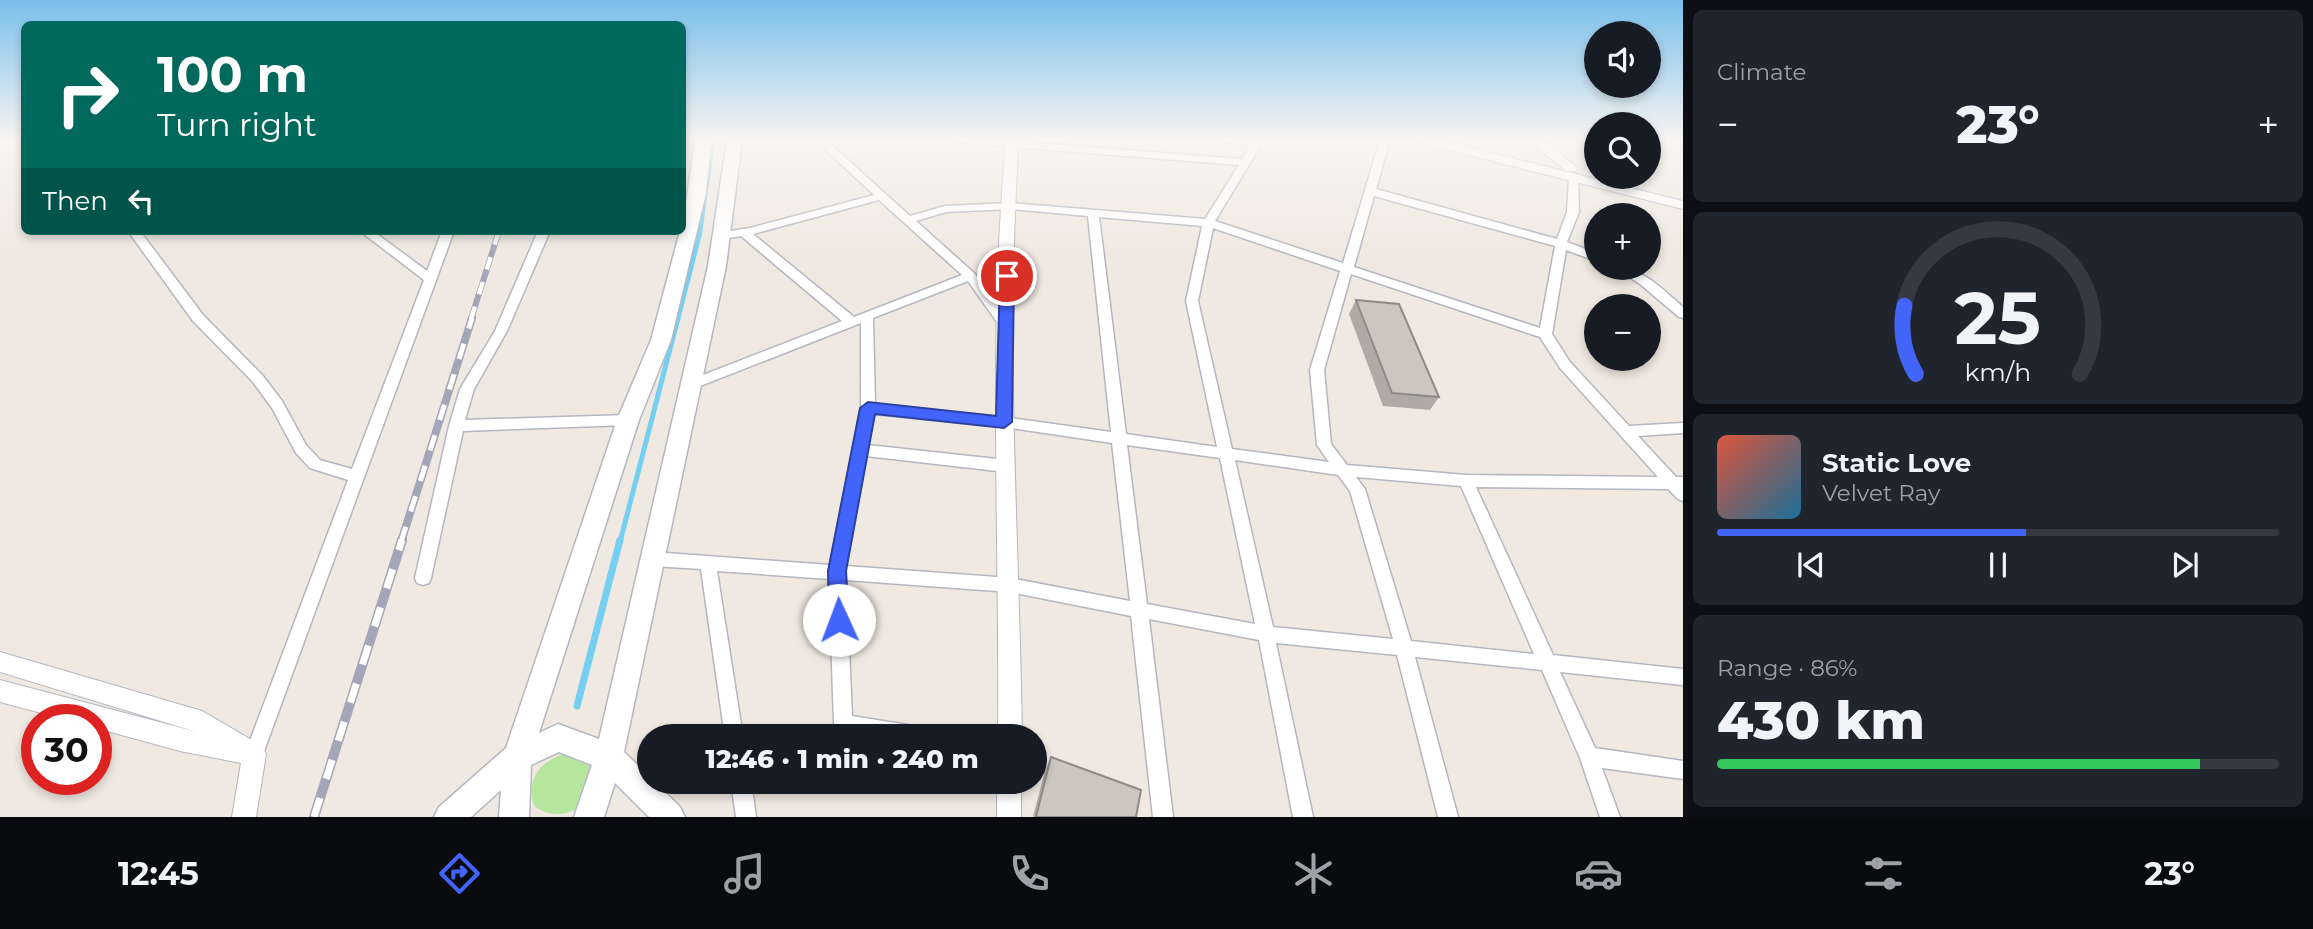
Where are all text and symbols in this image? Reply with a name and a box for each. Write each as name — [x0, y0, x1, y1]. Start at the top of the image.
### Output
map controls — [1584, 21, 1661, 371]
button: sound — [1584, 21, 1661, 98]
text: 100 m — [157, 45, 308, 104]
icon: right — [42, 49, 133, 140]
text: Climate — [1717, 58, 1806, 86]
text: 23° — [1956, 93, 2040, 156]
text: − — [1717, 101, 1739, 148]
text: + — [2257, 101, 2279, 148]
text: Turn right — [157, 105, 317, 144]
button: search — [1584, 112, 1661, 189]
icon: left — [122, 182, 160, 220]
text: Then — [42, 185, 108, 217]
button: + — [1584, 203, 1661, 280]
pin — [977, 246, 1037, 306]
icon: arrive — [988, 257, 1026, 295]
text: 25 — [1955, 274, 2041, 362]
button: − — [1584, 294, 1661, 371]
text: km/h — [1965, 356, 2031, 386]
text: Static Love — [1822, 447, 1971, 479]
text: Velvet Ray — [1822, 479, 1940, 507]
icon: previous — [1792, 546, 1830, 584]
icon: pause — [1979, 546, 2017, 584]
icon: next — [2166, 546, 2204, 584]
position arrow — [802, 583, 876, 657]
text: Range · 86% — [1717, 654, 1857, 682]
text: 430 km — [1717, 689, 1925, 752]
speed limit sign: 30 — [21, 704, 112, 795]
text: 12:46 · 1 min · 240 m — [705, 743, 979, 775]
icon: directions — [435, 849, 484, 898]
icon: music — [720, 849, 769, 898]
icon: phone — [1005, 849, 1054, 898]
icon: climate — [1289, 849, 1338, 898]
icon: car — [1574, 849, 1623, 898]
icon: filters — [1859, 849, 1908, 898]
text: 12:45 — [118, 854, 199, 893]
text: 23° — [2144, 854, 2195, 893]

